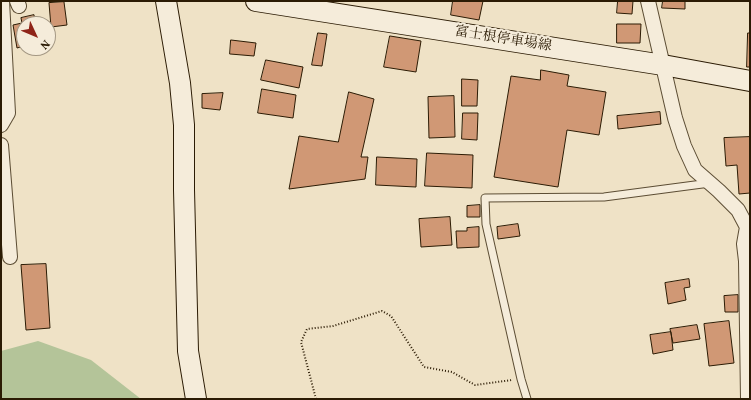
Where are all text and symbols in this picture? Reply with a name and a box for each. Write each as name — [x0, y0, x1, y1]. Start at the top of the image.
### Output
north arrow — [16, 16, 56, 56]
street label: 富士根停車場線 — [453, 24, 553, 56]
text: N — [36, 36, 52, 52]

